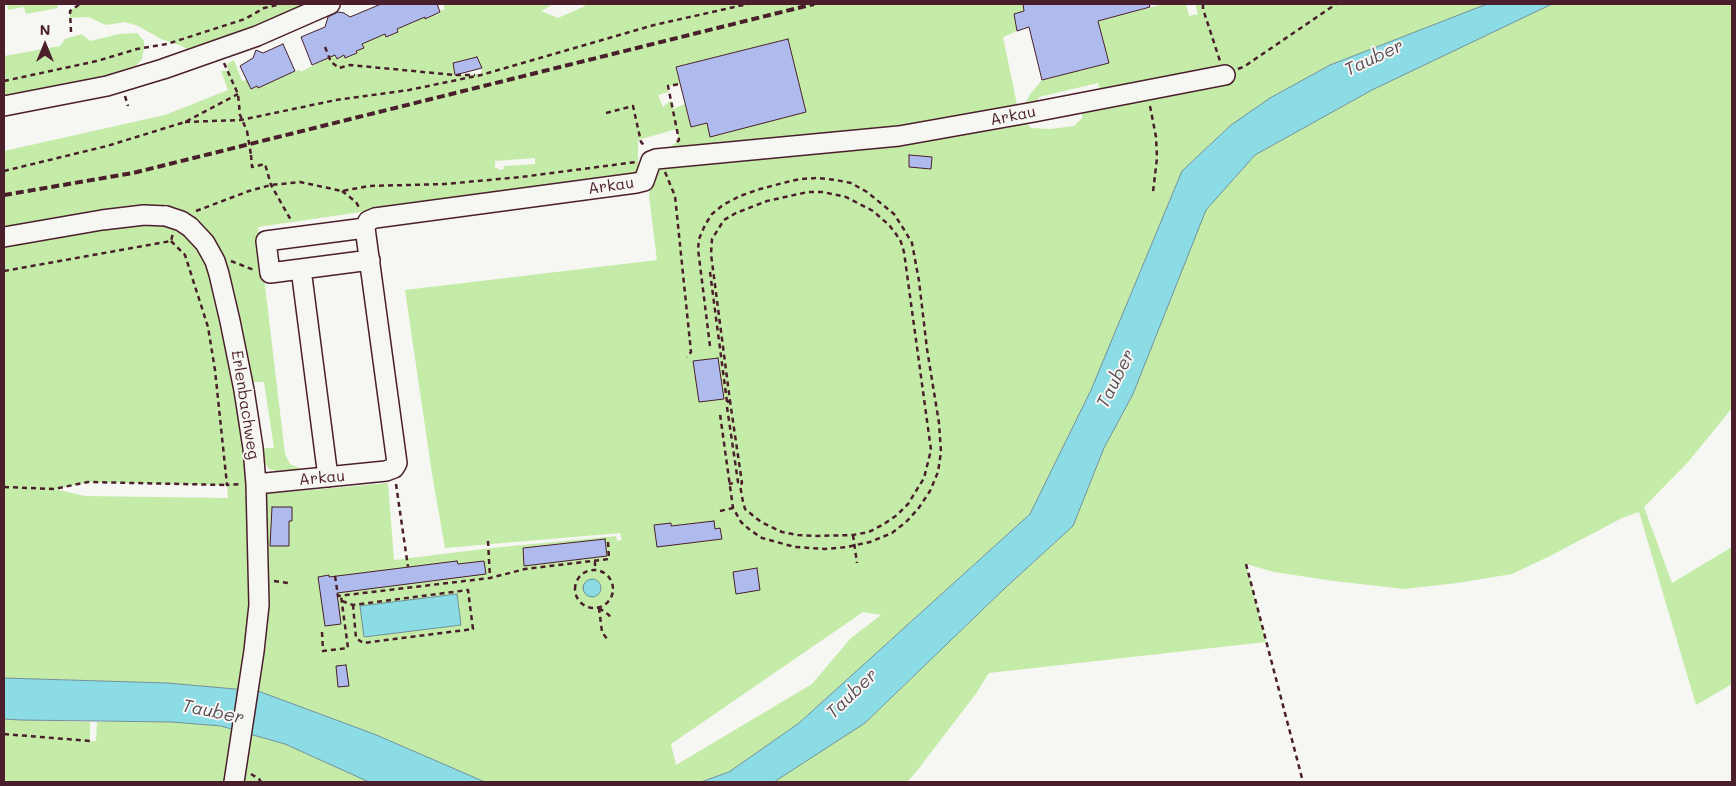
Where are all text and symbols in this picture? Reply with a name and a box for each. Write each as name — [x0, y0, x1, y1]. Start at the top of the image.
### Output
north arrow — [20, 20, 70, 70]
text: N — [40, 20, 50, 39]
water label: Tauber — [1341, 35, 1407, 81]
street label: Arkau — [988, 102, 1038, 130]
street label: Arkau — [587, 173, 635, 199]
water label: Tauber — [1092, 346, 1140, 412]
street label: Erlenbachweg — [227, 349, 263, 461]
street label: Arkau — [298, 466, 346, 490]
water label: Tauber — [822, 664, 882, 724]
water label: Tauber — [180, 695, 246, 729]

